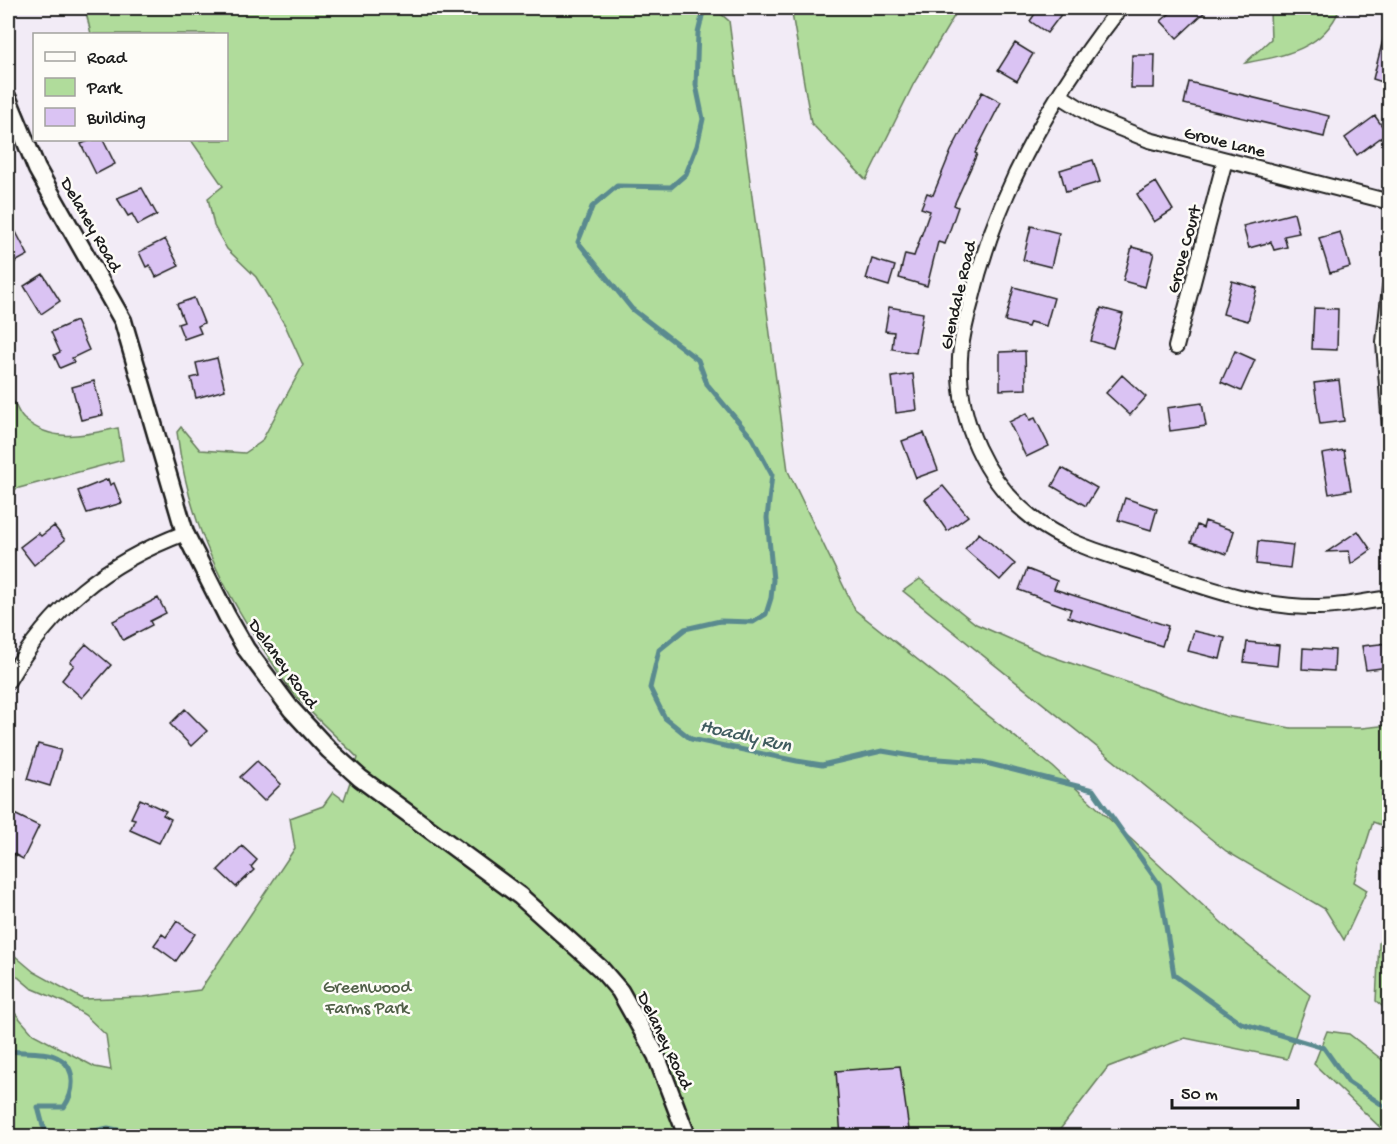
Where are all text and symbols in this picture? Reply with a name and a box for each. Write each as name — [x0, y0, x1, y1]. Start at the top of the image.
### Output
legend — [33, 33, 228, 141]
text: Road — [87, 49, 128, 70]
text: Park — [86, 79, 123, 100]
text: Building — [86, 109, 146, 130]
street label: Grove Lane — [1182, 123, 1268, 164]
street label: Delaney Road — [54, 174, 126, 277]
street label: Grove Court — [1164, 202, 1208, 296]
street label: Glendale Road — [937, 238, 982, 352]
street label: Delaney Road — [242, 615, 322, 714]
water label: Hoadly Run — [697, 716, 794, 759]
park label: Greenwood Farms Park — [323, 978, 412, 1020]
street label: Delaney Road — [631, 988, 697, 1094]
scale bar — [1172, 1072, 1298, 1110]
text: 50 m — [1181, 1085, 1218, 1106]

